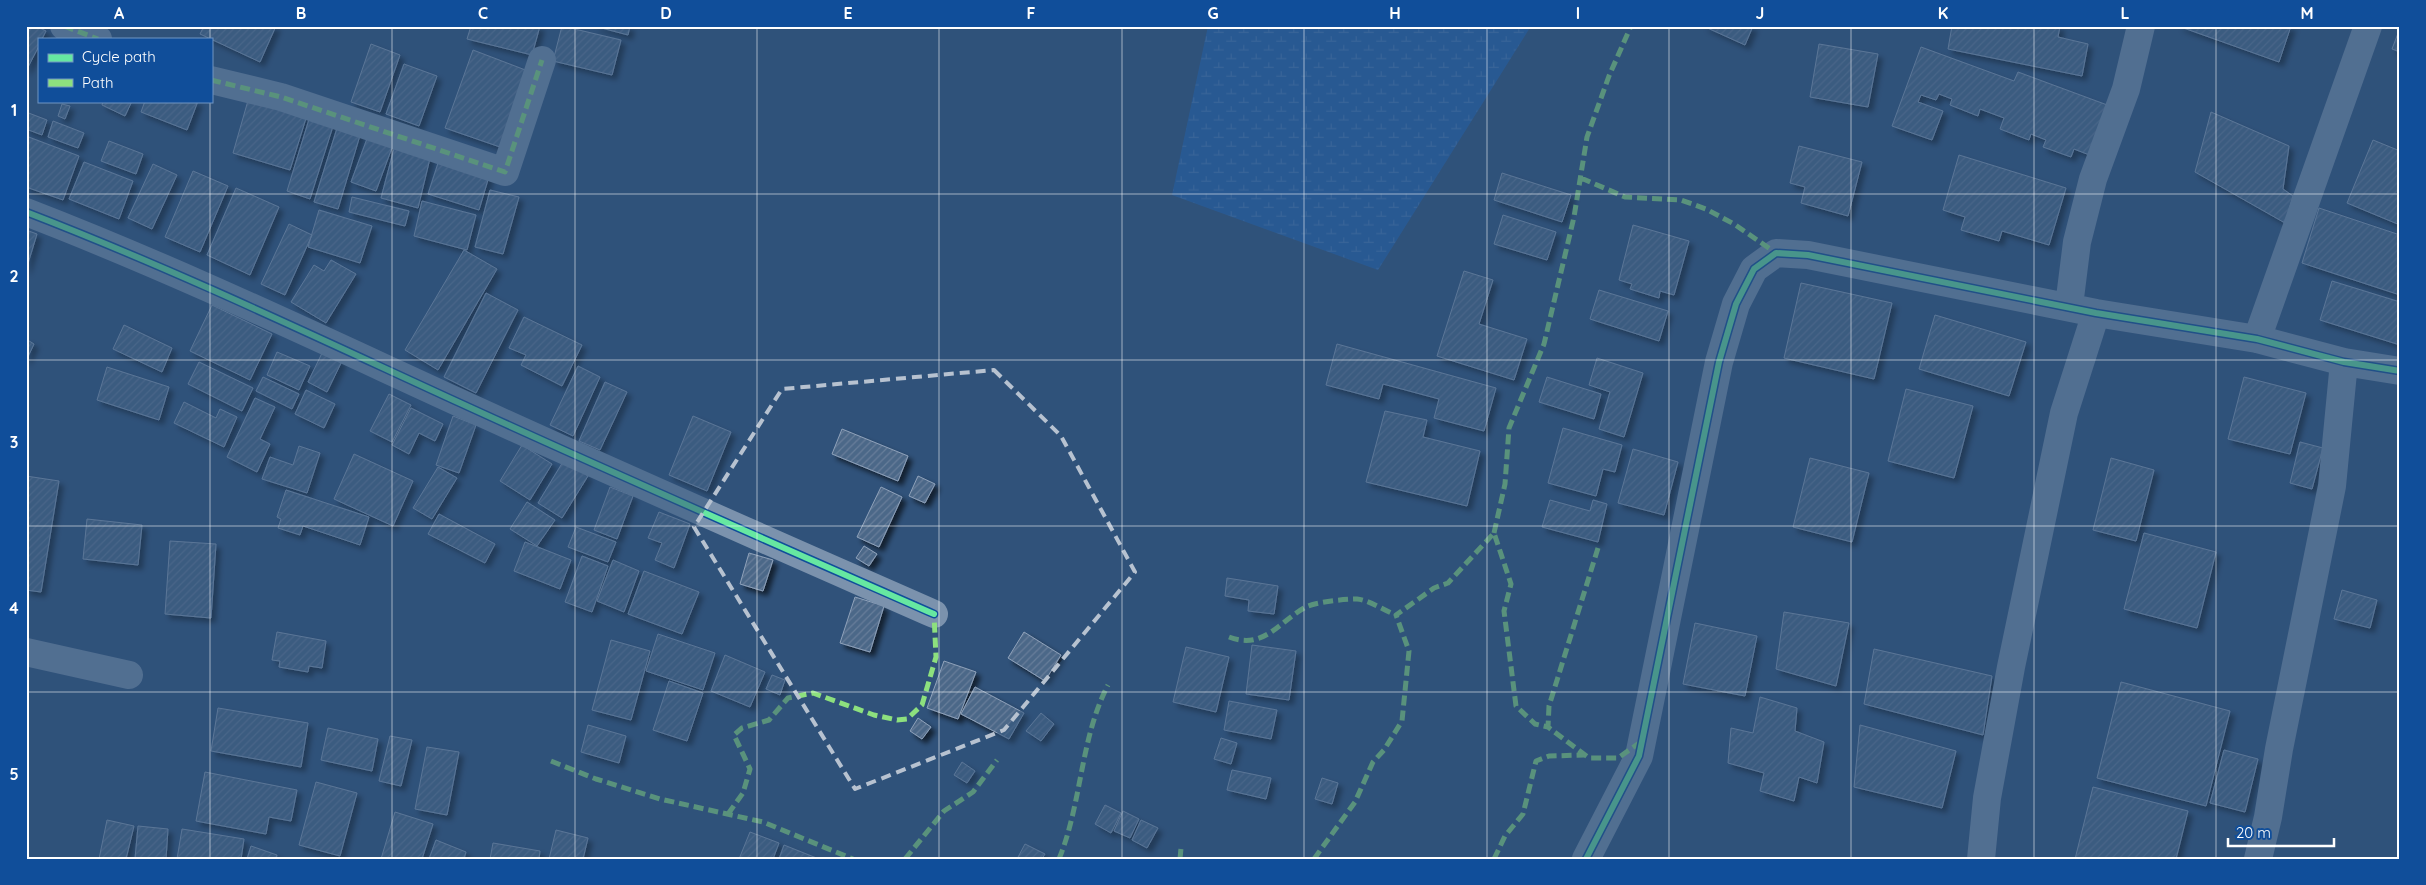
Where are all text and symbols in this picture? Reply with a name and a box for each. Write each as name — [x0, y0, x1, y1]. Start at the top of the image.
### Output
text: A — [114, 3, 125, 23]
text: B — [296, 3, 306, 23]
text: C — [478, 3, 488, 23]
text: D — [660, 3, 672, 23]
text: E — [843, 3, 853, 23]
text: F — [1027, 3, 1036, 23]
text: G — [1207, 3, 1219, 23]
text: H — [1389, 3, 1401, 23]
text: I — [1576, 3, 1580, 23]
text: J — [1756, 3, 1764, 23]
text: K — [1938, 3, 1948, 23]
text: L — [2121, 3, 2130, 23]
text: M — [2300, 3, 2314, 23]
legend — [38, 38, 212, 102]
text: Cycle path — [82, 47, 156, 66]
text: Path — [82, 73, 114, 92]
text: 1 — [11, 100, 17, 120]
text: 2 — [9, 266, 19, 286]
text: 3 — [10, 432, 18, 452]
text: 4 — [9, 598, 19, 618]
text: 5 — [9, 764, 19, 784]
scale bar — [2228, 815, 2335, 847]
text: 20 m — [2236, 823, 2271, 842]

